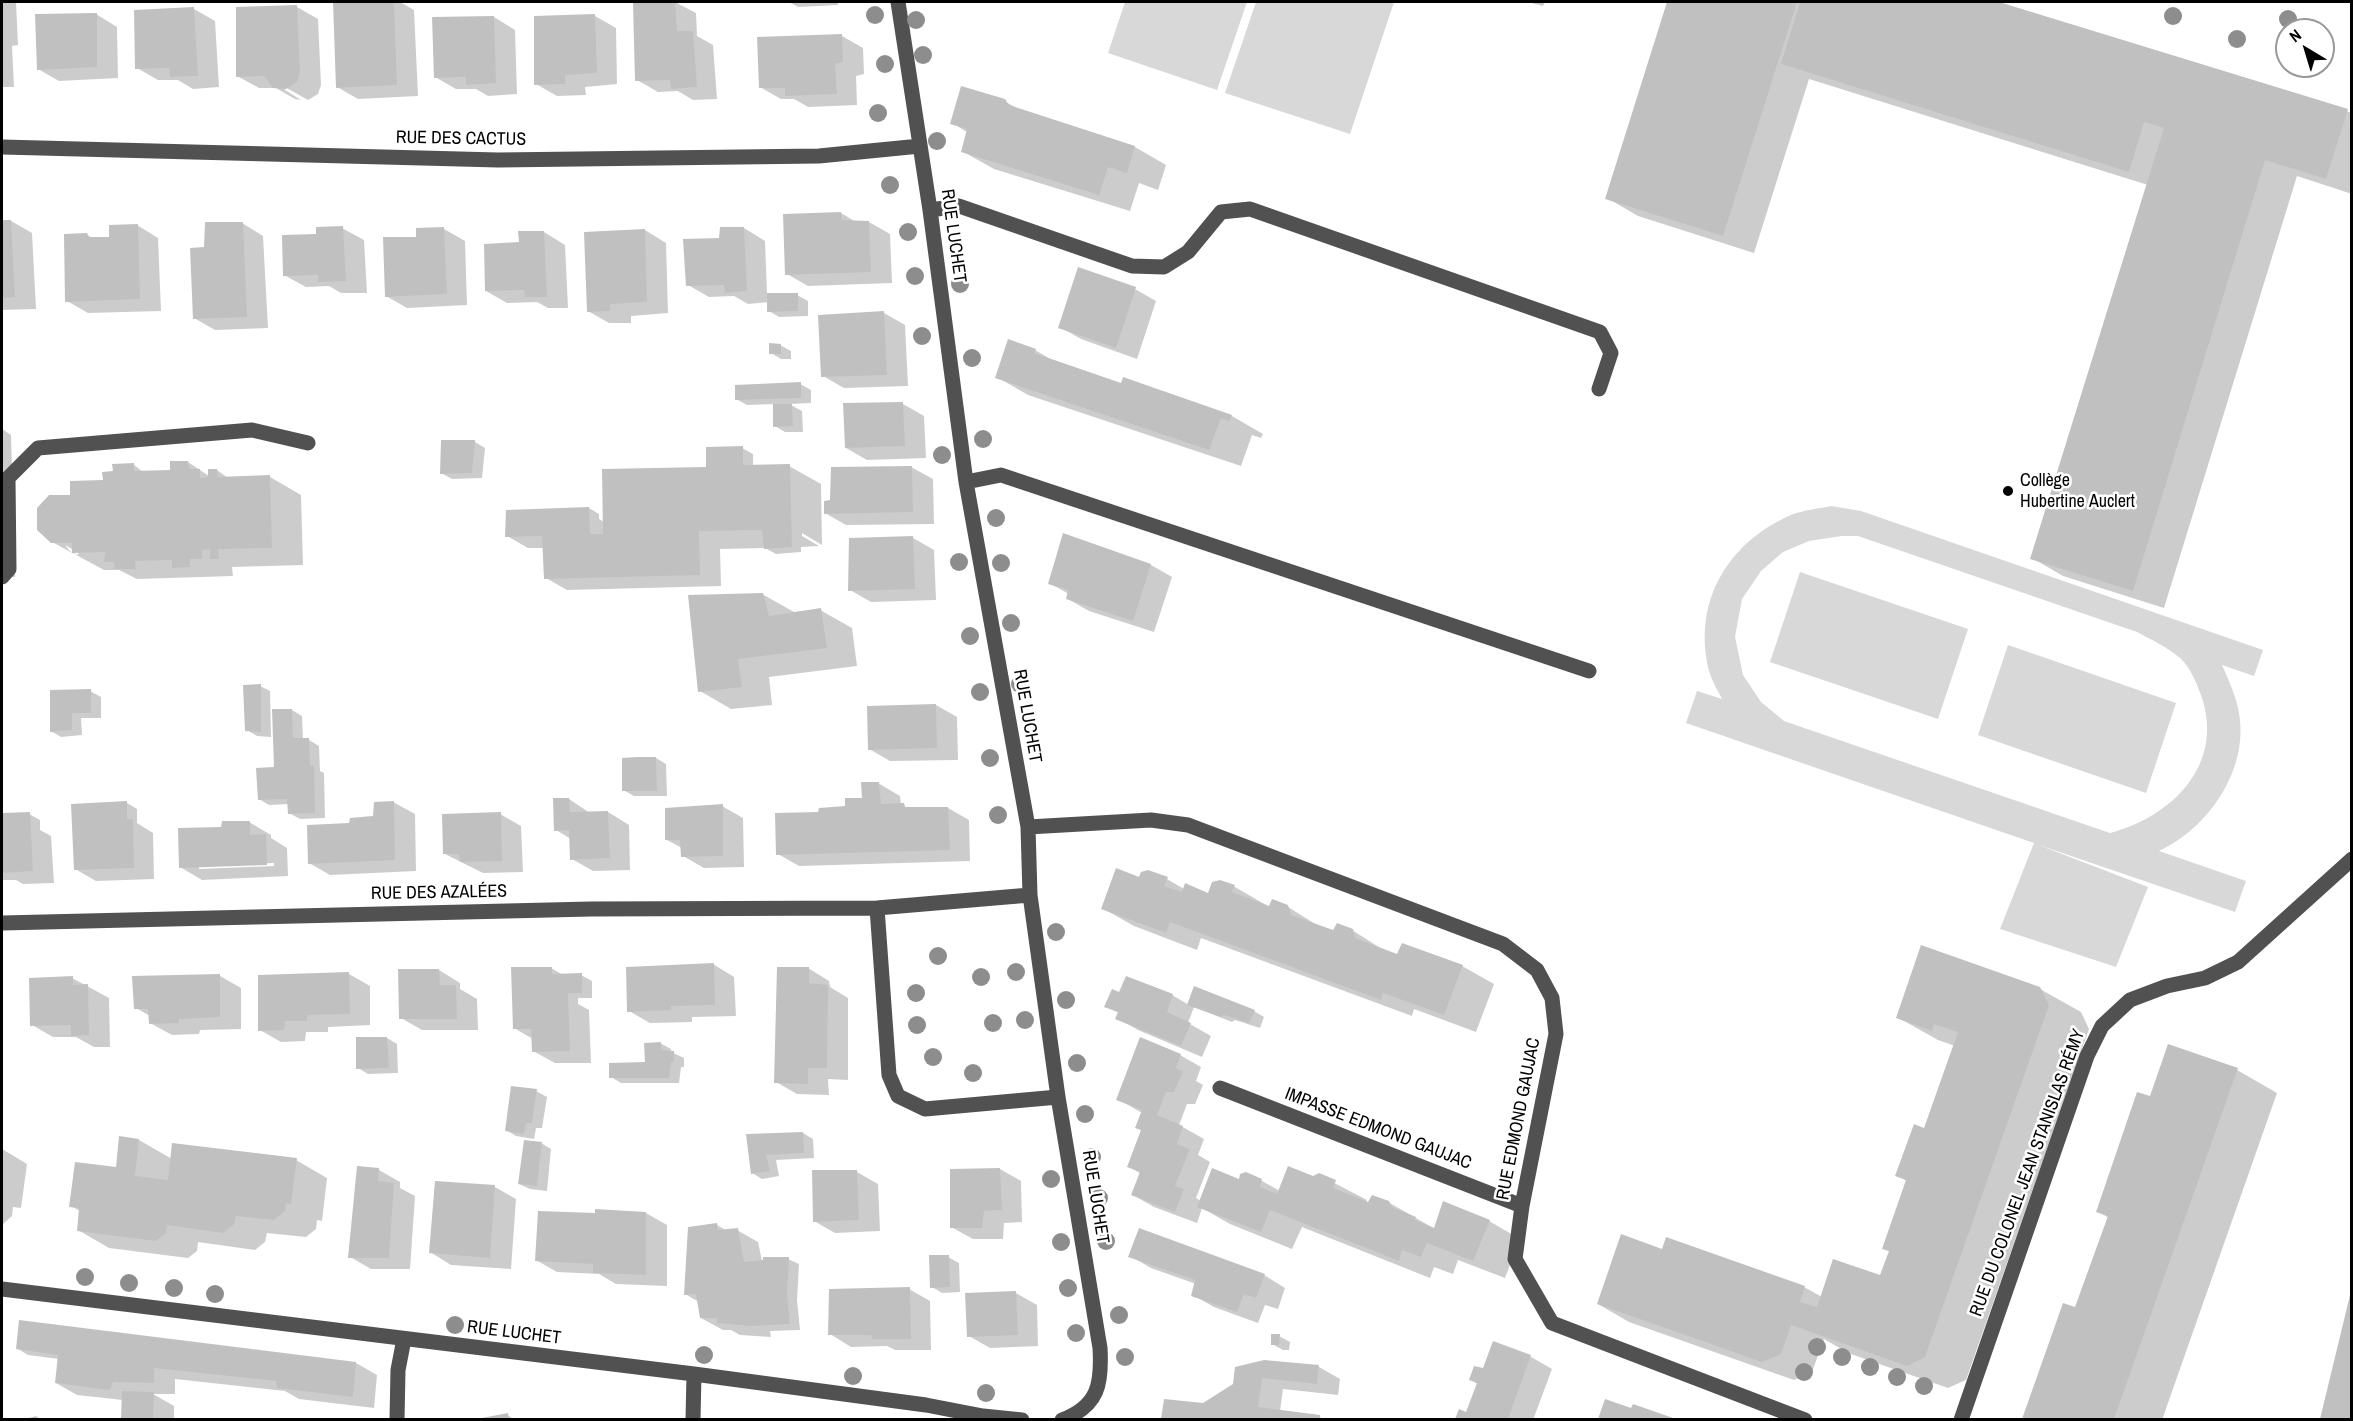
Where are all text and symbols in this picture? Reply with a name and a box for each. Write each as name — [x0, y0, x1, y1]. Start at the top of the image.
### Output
north arrow — [2275, 18, 2335, 78]
text: N — [2285, 24, 2306, 47]
street label: RUE DES CACTUS — [396, 127, 526, 151]
street label: RUE LUCHET — [936, 188, 970, 284]
place label: Collège Hubertine Auclert — [2020, 470, 2135, 512]
marker: Collège Hubertine Auclert — [2001, 484, 2015, 498]
street label: RUE LUCHET — [1008, 668, 1046, 764]
street label: RUE DES AZALÉES — [371, 881, 507, 905]
street label: RUE DU COLONEL JEAN STANISLAS RÉMY — [1966, 1026, 2090, 1320]
street label: RUE EDMOND GAUJAC — [1493, 1036, 1545, 1202]
street label: IMPASSE EDMOND GAUJAC — [1282, 1083, 1474, 1175]
street label: RUE LUCHET — [1077, 1149, 1113, 1245]
street label: RUE LUCHET — [466, 1317, 562, 1349]

